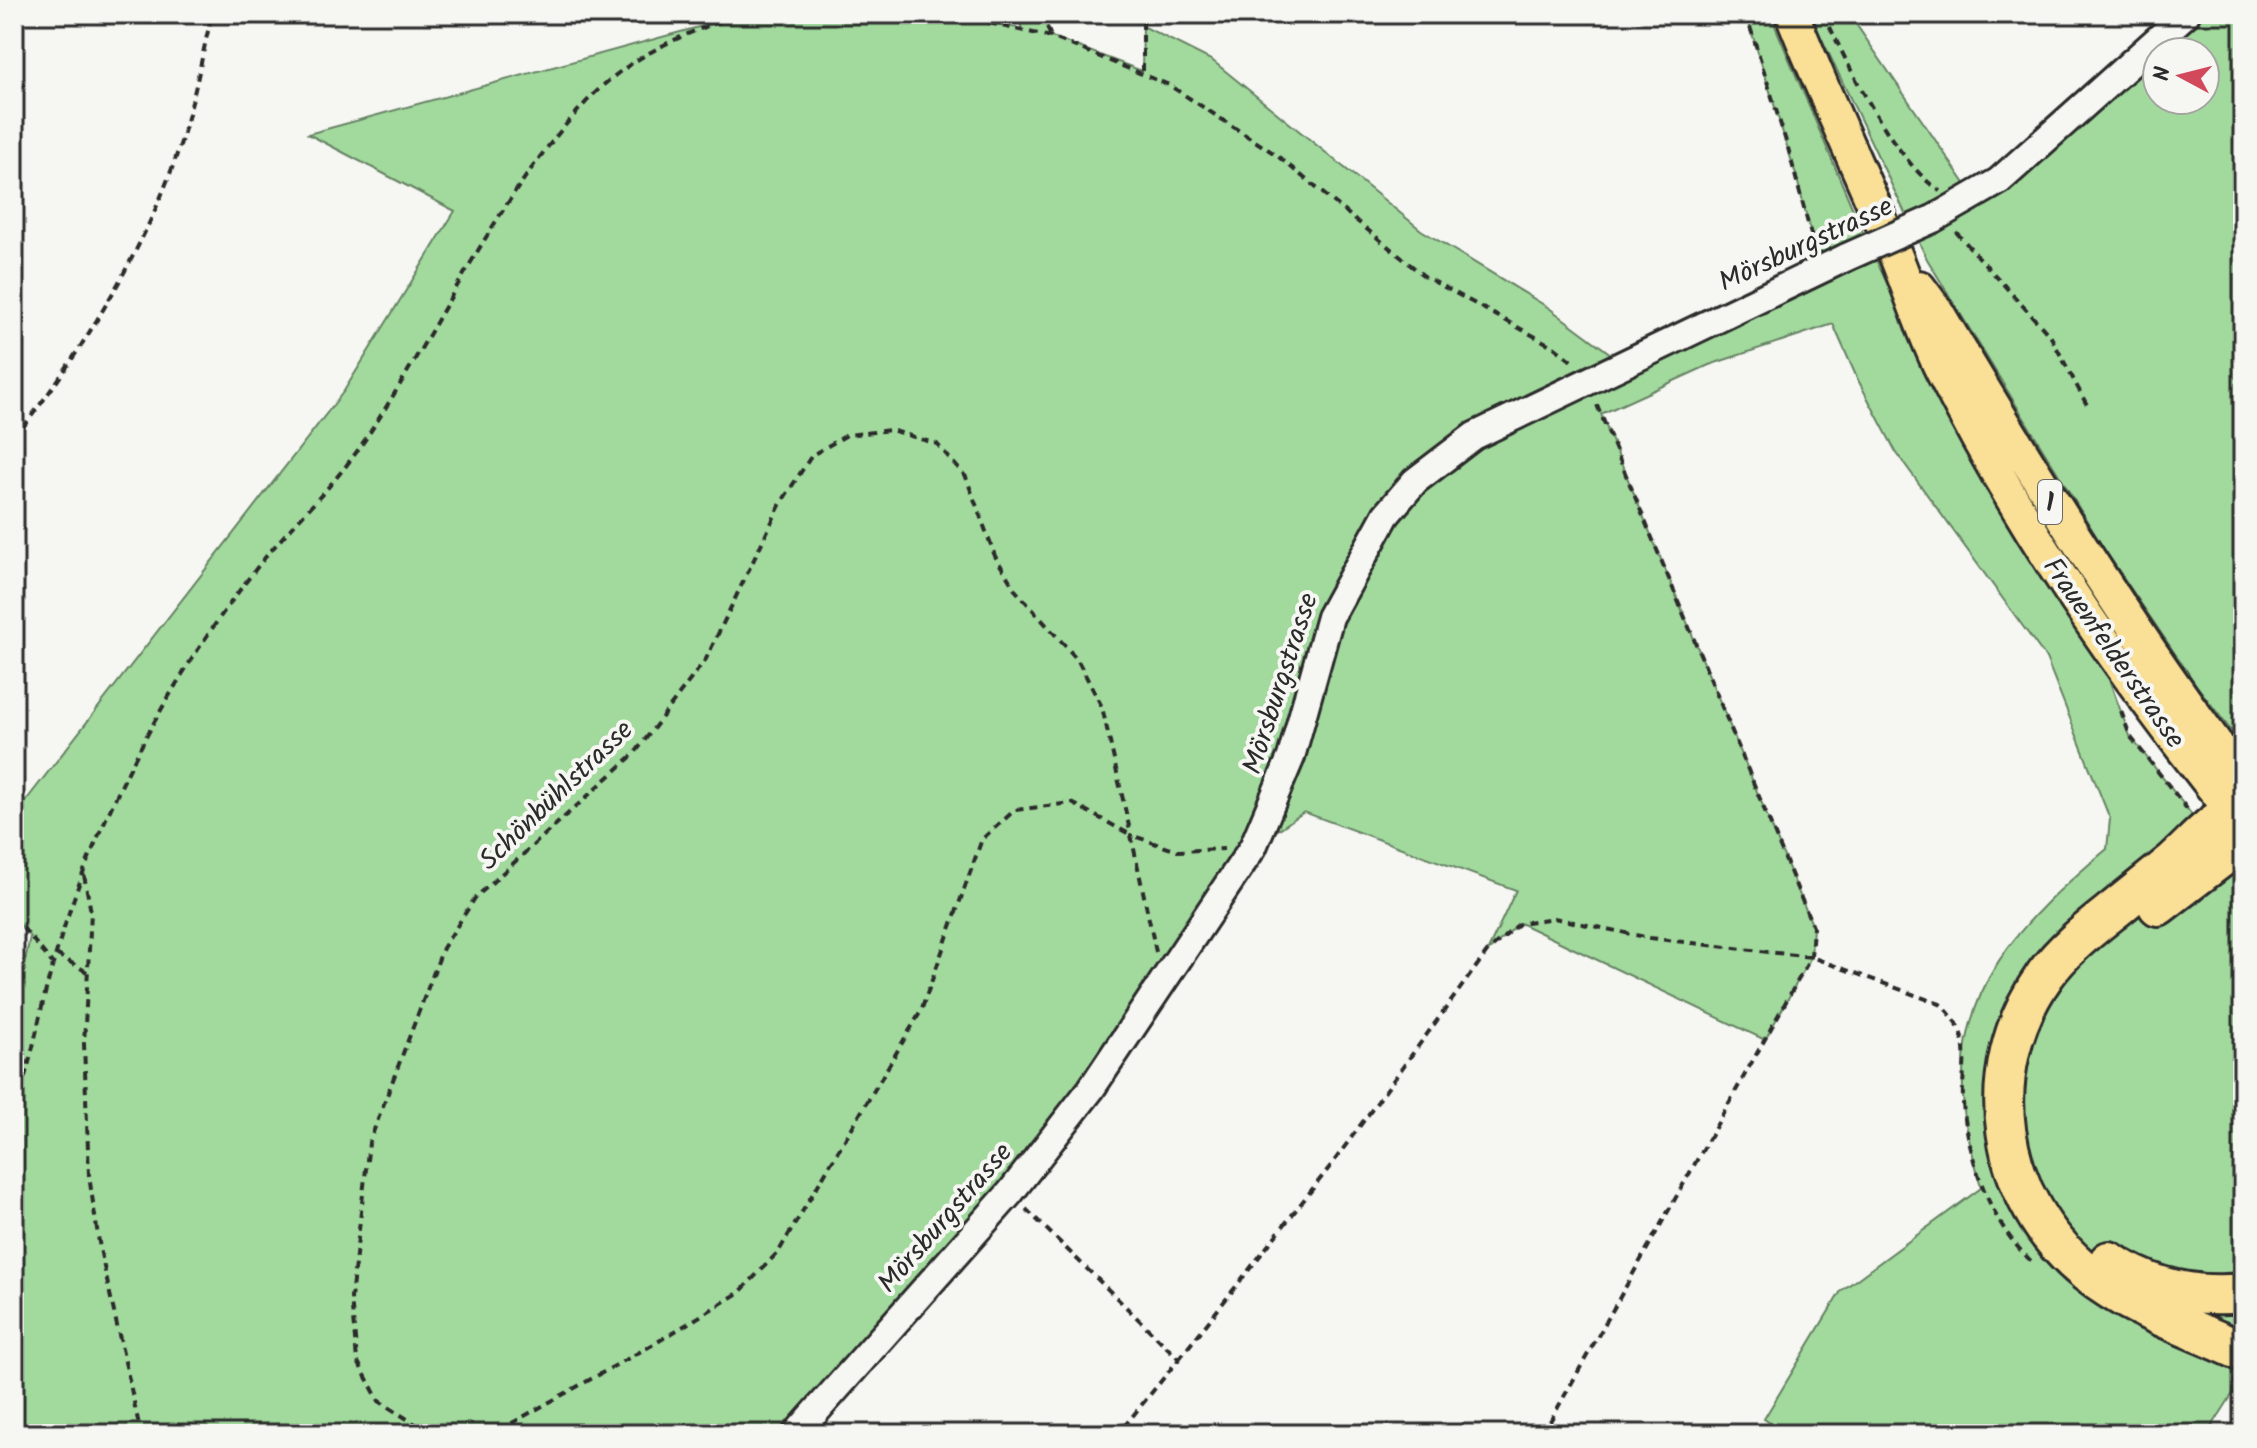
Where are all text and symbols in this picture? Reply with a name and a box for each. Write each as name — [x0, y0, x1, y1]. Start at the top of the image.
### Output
north arrow — [2141, 36, 2221, 116]
text: N — [2145, 65, 2182, 83]
street label: Mörsburgstrasse — [1711, 185, 1901, 305]
road number: 1 — [2038, 480, 2062, 524]
street label: Frauenfelderstrasse — [2030, 548, 2196, 759]
street label: Mörsburgstrasse — [1231, 587, 1332, 780]
street label: Schönbühlstrasse — [469, 709, 645, 882]
street label: Mörsburgstrasse — [867, 1133, 1025, 1304]

